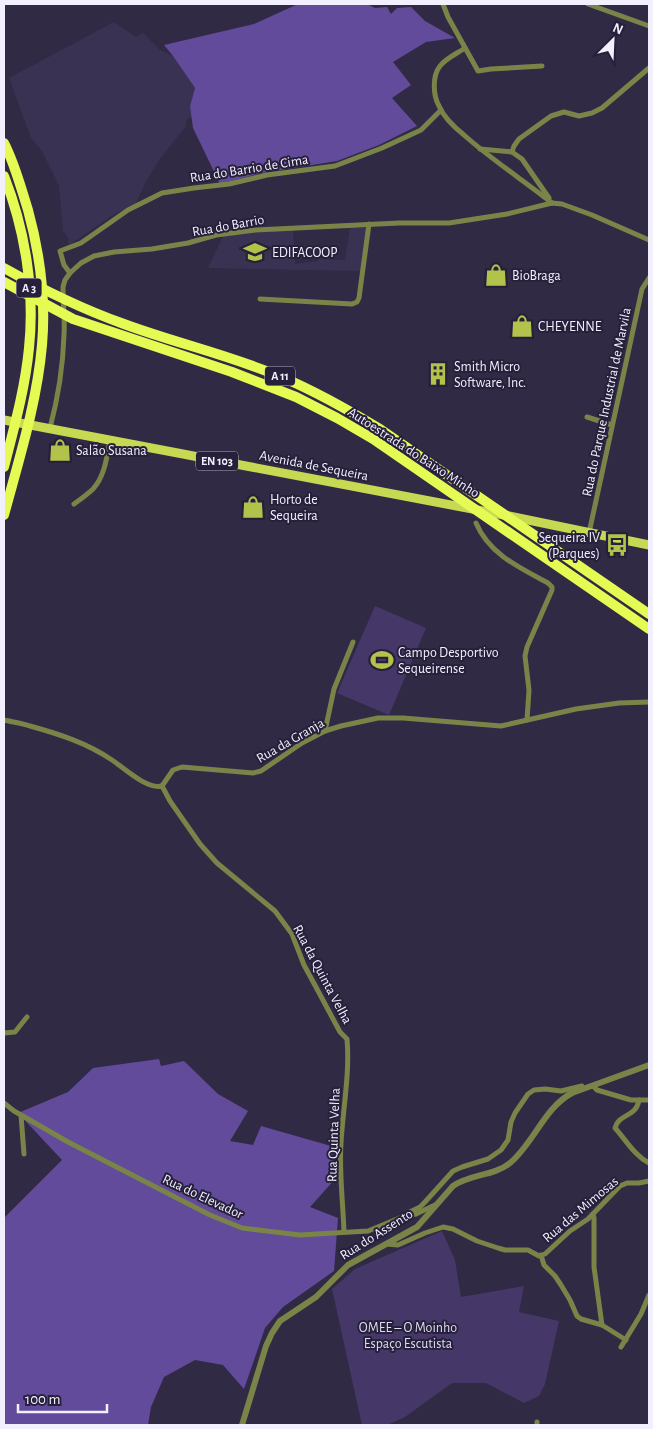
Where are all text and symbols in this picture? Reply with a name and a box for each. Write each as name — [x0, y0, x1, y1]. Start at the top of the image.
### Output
north arrow — [588, 15, 638, 65]
text: N — [611, 21, 625, 37]
street label: Rua do Barrio de Cima — [189, 153, 310, 185]
street label: Rua do Barrio — [191, 213, 265, 239]
school or university icon: EDIFACOOP — [242, 239, 268, 265]
place label: EDIFACOOP — [272, 246, 338, 260]
shop icon: BioBraga — [483, 262, 509, 288]
place label: BioBraga — [512, 269, 561, 283]
road number: A 3 — [16, 278, 42, 298]
street label: Rua do Parque Industrial de Marvila — [580, 306, 634, 498]
shop icon: CHEYENNE — [509, 313, 535, 339]
place label: CHEYENNE — [538, 320, 602, 334]
place label: Smith Micro Software, Inc. — [454, 360, 526, 390]
building icon: Smith Micro Software, Inc. — [425, 361, 451, 387]
road number: A 11 — [265, 366, 295, 386]
street label: Autoestrada do Baixo Minho — [345, 405, 482, 501]
shop icon: Salão Susana — [47, 437, 73, 463]
place label: Salão Susana — [76, 444, 147, 458]
street label: Avenida de Sequeira — [258, 449, 370, 483]
road number: EN 103 — [196, 452, 238, 471]
place label: Horto de Sequeira — [270, 493, 318, 523]
shop icon: Horto de Sequeira — [240, 494, 266, 520]
place label: Sequeira IV (Parques) — [539, 531, 600, 561]
bus stop icon: Sequeira IV (Parques) — [604, 532, 630, 558]
place label: Campo Desportivo Sequeirense — [398, 646, 499, 676]
sports icon: Campo Desportivo Sequeirense — [369, 647, 395, 673]
street label: Rua da Granja — [254, 716, 327, 766]
street label: Rua da Quinta Velha — [290, 922, 354, 1027]
street label: Rua Quinta Velha — [325, 1087, 343, 1182]
street label: Rua do Elevador — [160, 1172, 245, 1222]
street label: Rua das Mimosas — [540, 1174, 621, 1245]
street label: Rua do Assento — [338, 1207, 416, 1263]
park label: OMEE – O Moinho Espaço Escutista — [359, 1321, 457, 1351]
scale bar — [18, 1382, 106, 1414]
text: 100 m — [25, 1392, 60, 1407]

